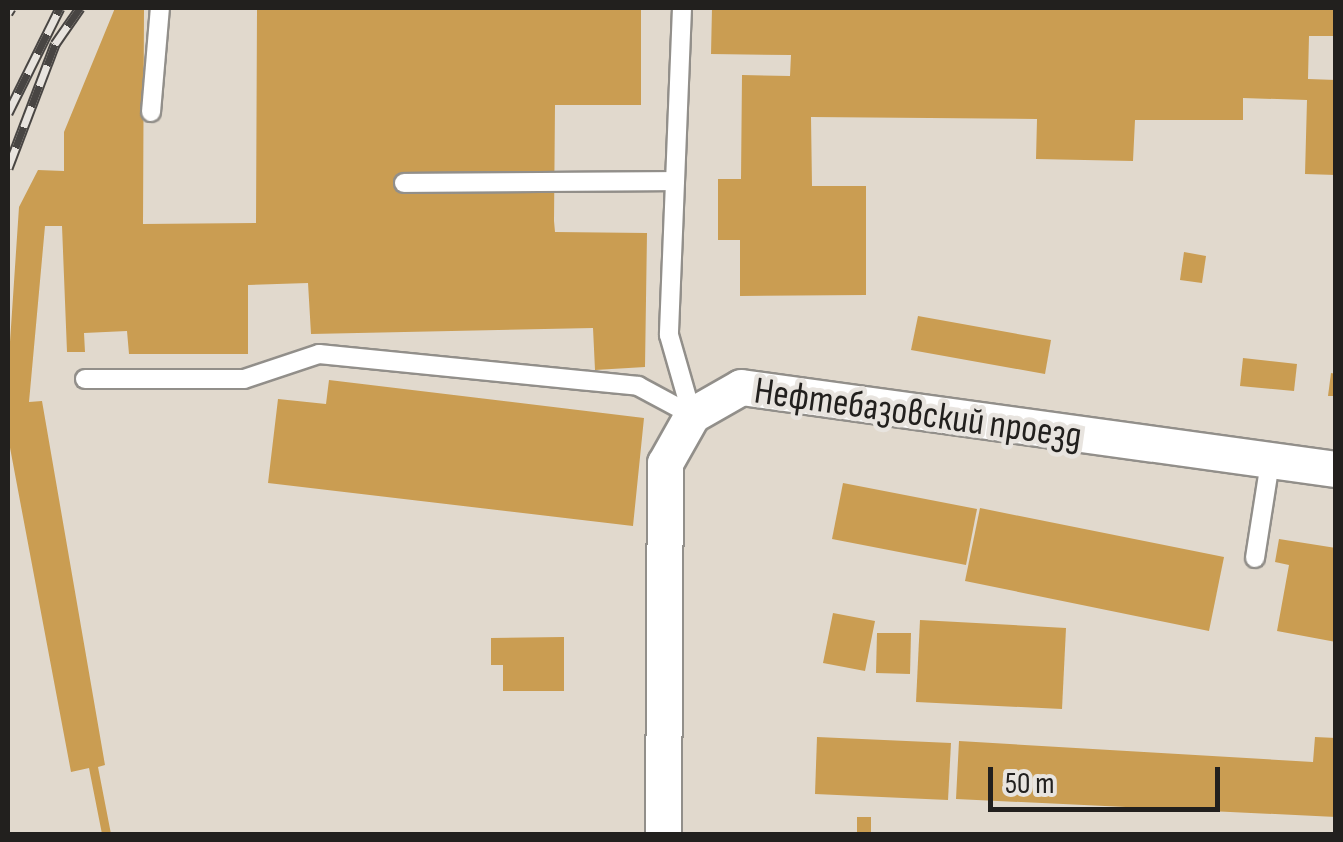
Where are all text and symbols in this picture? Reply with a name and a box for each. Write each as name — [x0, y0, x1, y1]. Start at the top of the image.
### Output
street label: Нефтебазовский проезд — [751, 368, 1085, 460]
scale bar — [993, 747, 1226, 809]
text: 50 m — [1005, 766, 1054, 802]

